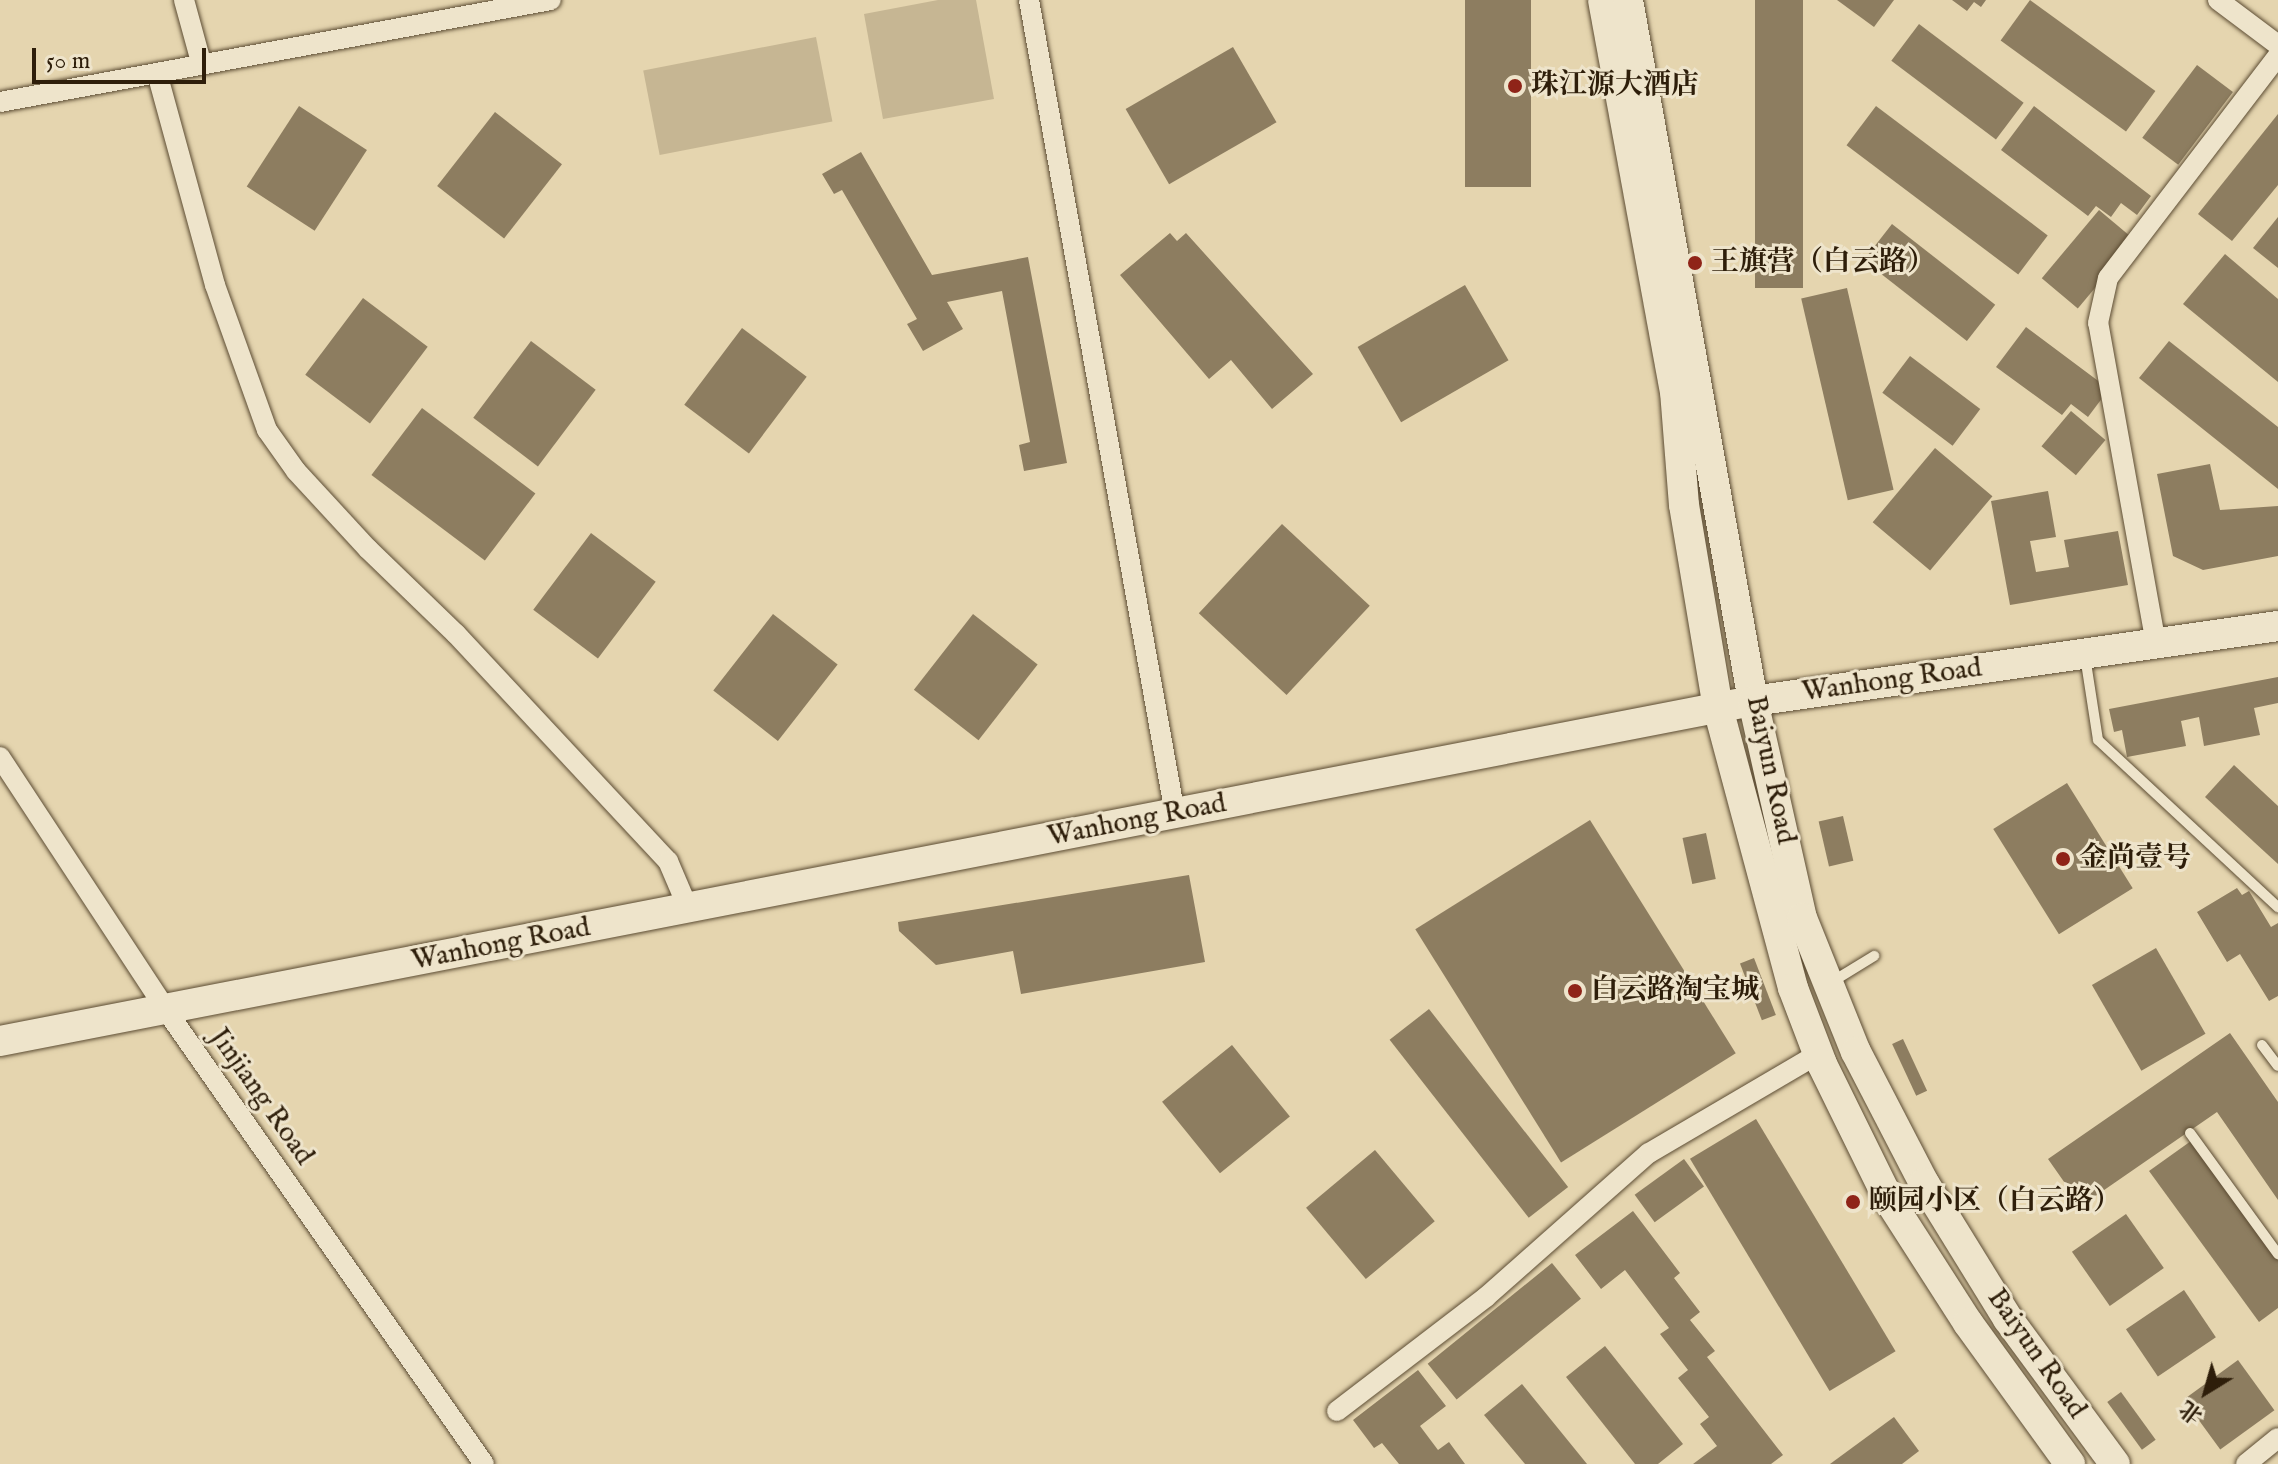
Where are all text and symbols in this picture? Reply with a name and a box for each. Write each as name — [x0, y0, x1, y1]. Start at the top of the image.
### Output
scale bar — [36, 32, 210, 82]
text: 50 m — [46, 46, 90, 77]
place label: 珠江源大酒店 — [1531, 69, 1699, 103]
marker: 珠江源大酒店 — [1506, 77, 1524, 95]
place label: 王旗营（白云路） — [1711, 246, 1935, 280]
marker: 王旗营（白云路） — [1686, 254, 1704, 272]
street label: Wanhong Road — [1800, 652, 1984, 710]
street label: Baiyun Road — [1738, 693, 1802, 847]
street label: Wanhong Road — [1045, 787, 1229, 855]
place label: 金尚壹号 — [2079, 842, 2191, 876]
marker: 金尚壹号 — [2054, 850, 2072, 868]
street label: Wanhong Road — [409, 911, 593, 979]
place label: 白云路淘宝城 — [1591, 974, 1759, 1008]
marker: 白云路淘宝城 — [1566, 982, 1584, 1000]
street label: Jinjiang Road — [202, 1022, 320, 1172]
place label: 颐园小区（白云路） — [1869, 1185, 2121, 1219]
marker: 颐园小区（白云路） — [1844, 1193, 1862, 1211]
street label: Baiyun Road — [1979, 1283, 2093, 1425]
north arrow — [2166, 1352, 2246, 1432]
text: 北 — [2174, 1393, 2209, 1429]

